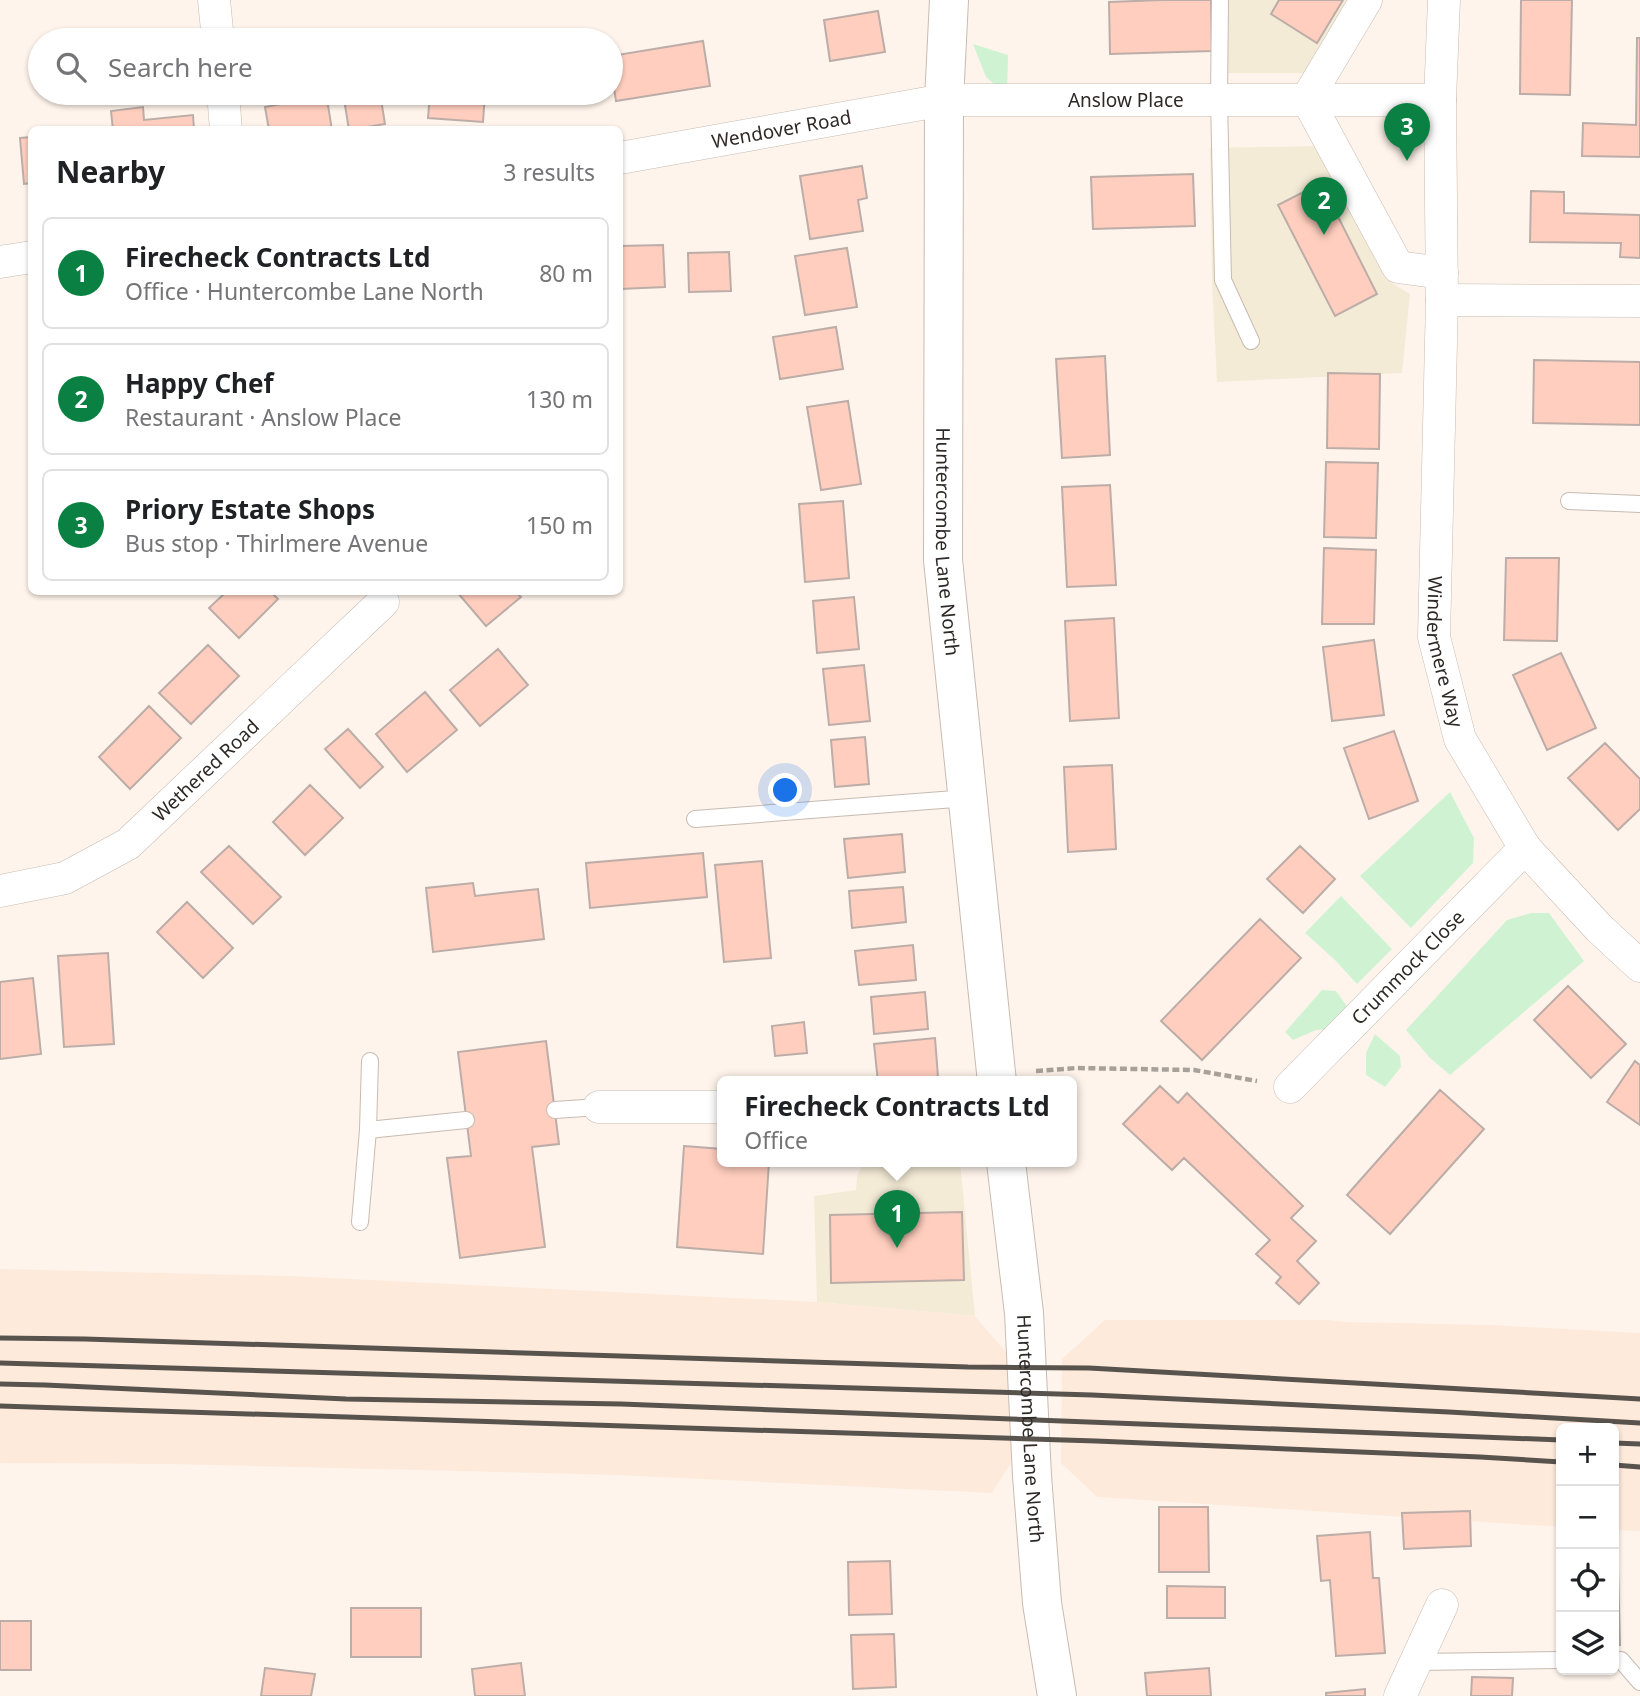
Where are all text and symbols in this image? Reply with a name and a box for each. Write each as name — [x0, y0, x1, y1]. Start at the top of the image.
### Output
search box — [28, 28, 623, 105]
icon: search — [52, 48, 90, 86]
text: Search here — [108, 49, 253, 85]
street label: Anslow Place — [1068, 87, 1184, 113]
pin: 3 — [1384, 103, 1430, 161]
street label: Wendover Road — [710, 104, 853, 154]
text: Nearby — [56, 151, 165, 192]
text: 3 results — [503, 156, 595, 188]
pin: 2 — [1301, 177, 1347, 235]
text: Firecheck Contracts Ltd — [125, 239, 430, 275]
text: 1 — [74, 257, 88, 289]
text: 80 m — [539, 257, 593, 289]
text: Office · Huntercombe Lane North — [125, 275, 484, 307]
text: Happy Chef — [125, 365, 274, 401]
text: 2 — [74, 383, 88, 415]
text: 130 m — [526, 383, 593, 415]
text: Restaurant · Anslow Place — [125, 401, 401, 433]
street label: Huntercombe Lane North — [930, 427, 966, 657]
text: Priory Estate Shops — [125, 491, 375, 527]
text: 3 — [74, 509, 88, 541]
text: 150 m — [526, 509, 593, 541]
text: Bus stop · Thirlmere Avenue — [125, 527, 428, 559]
street label: Windermere Way — [1421, 576, 1470, 730]
street label: Wethered Road — [147, 713, 265, 827]
your location — [768, 773, 802, 807]
street label: Crummock Close — [1346, 904, 1470, 1030]
popup — [717, 1076, 1077, 1167]
text: Firecheck Contracts Ltd — [744, 1088, 1050, 1124]
text: Office — [744, 1124, 808, 1156]
pin: 1 — [874, 1190, 920, 1248]
street label: Huntercombe Lane North — [1011, 1314, 1050, 1544]
map controls — [1556, 1423, 1619, 1675]
button: + — [1556, 1423, 1619, 1486]
button: − — [1556, 1486, 1619, 1549]
button: locate — [1556, 1549, 1619, 1612]
button: layers — [1556, 1612, 1619, 1675]

